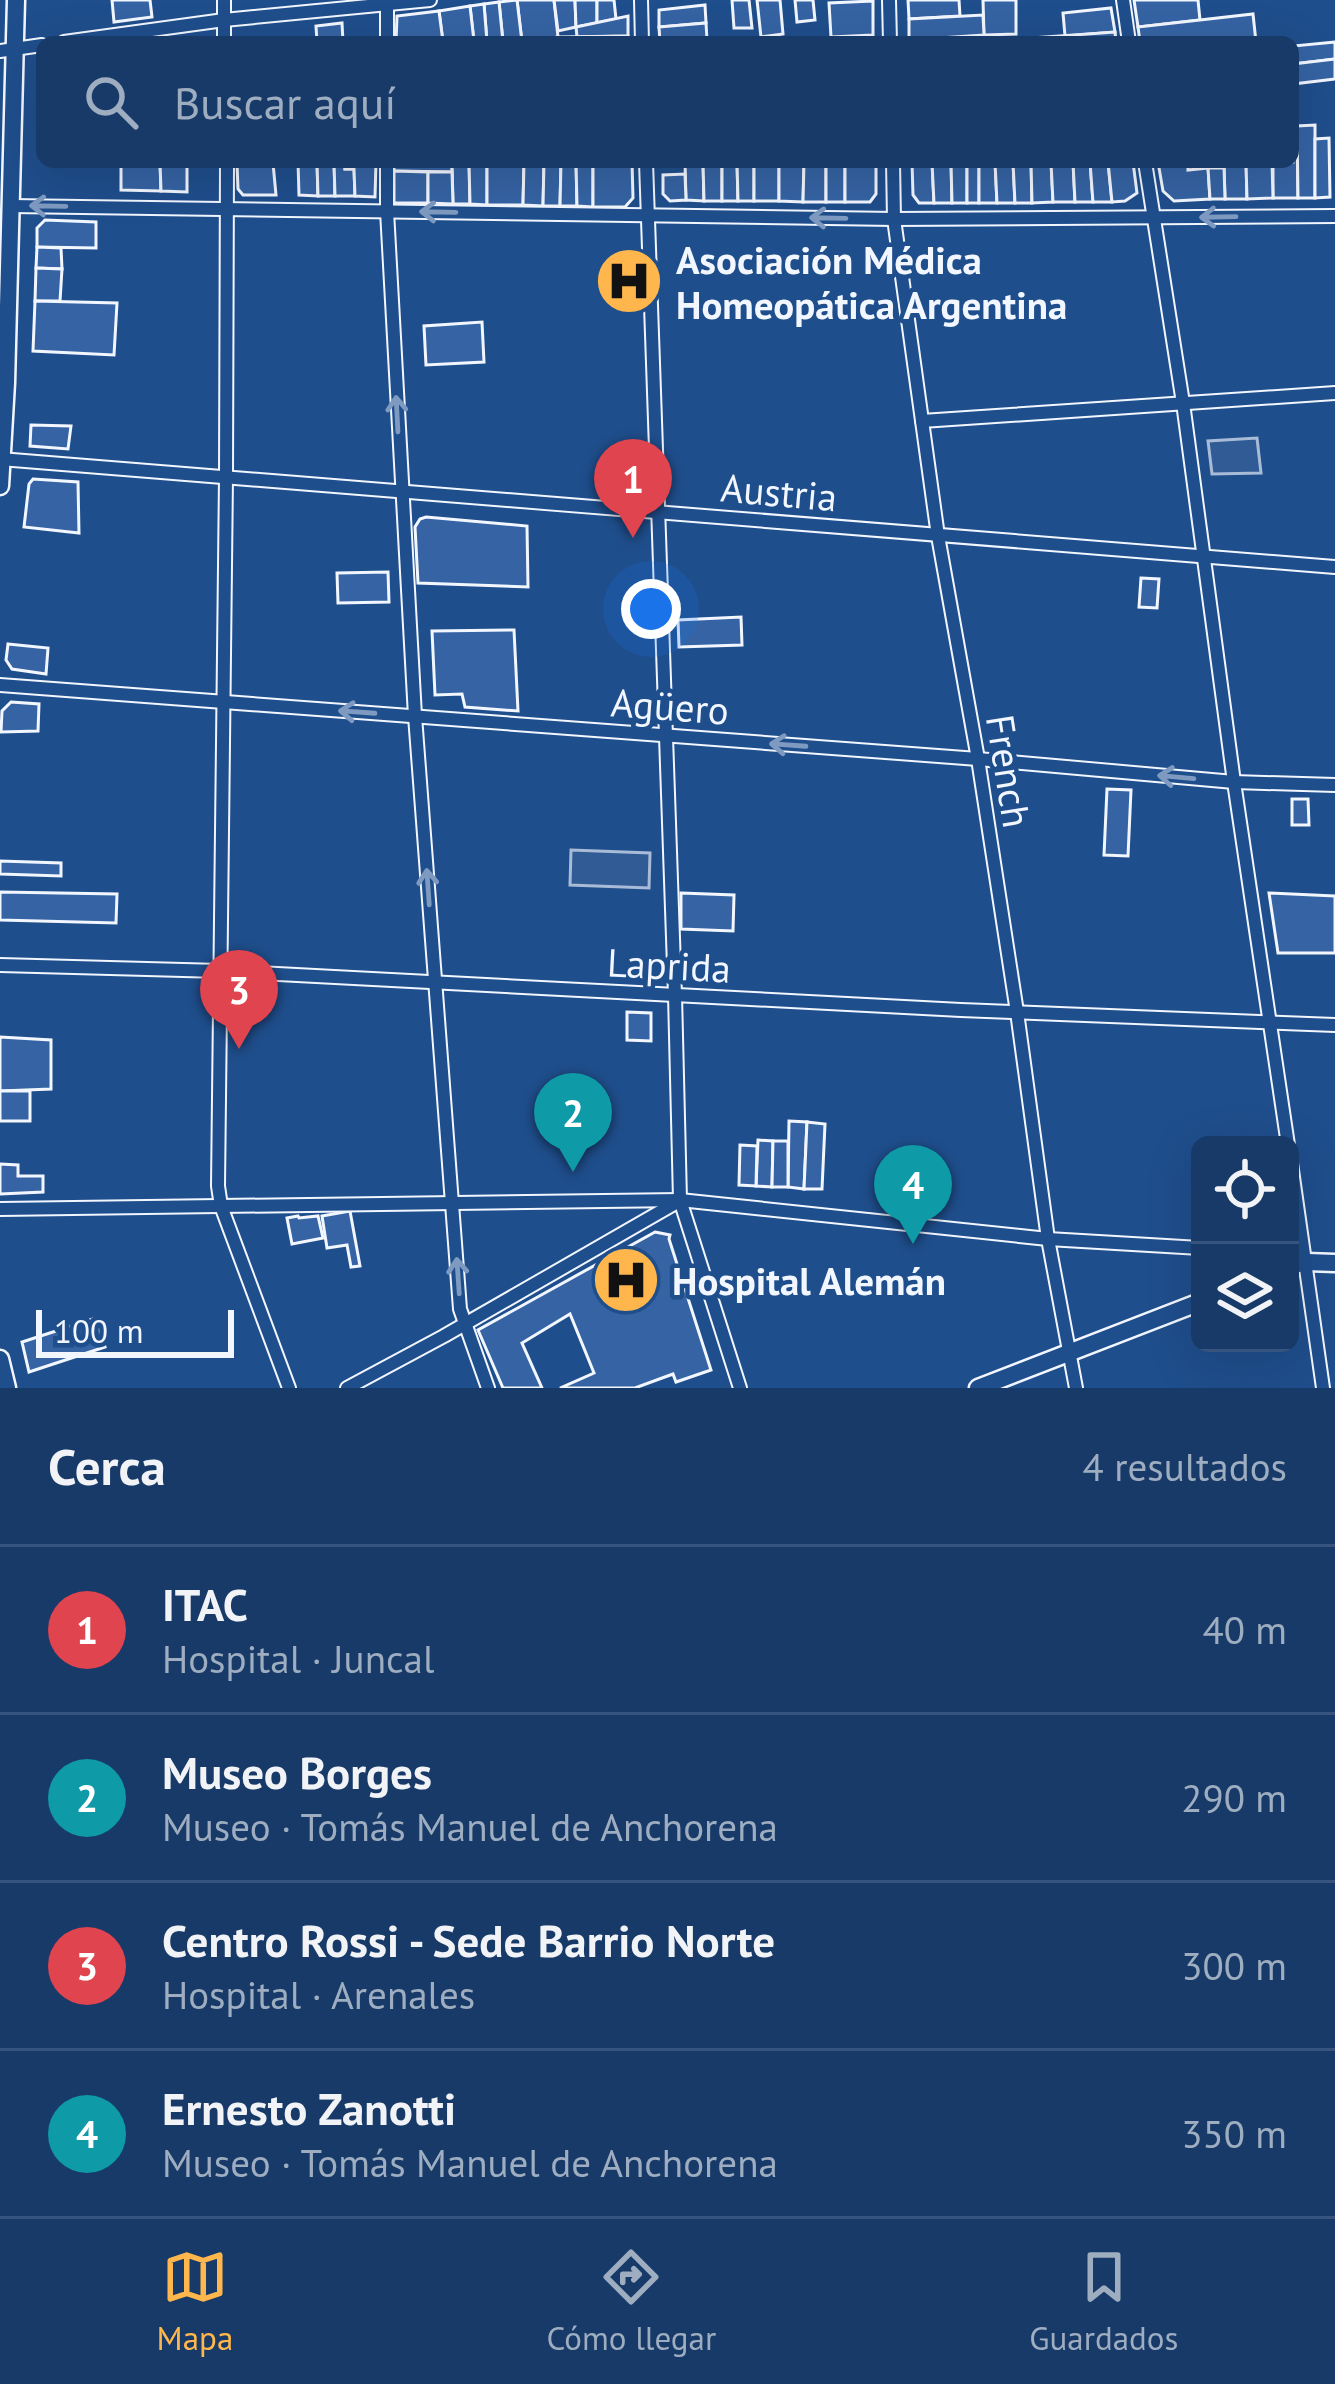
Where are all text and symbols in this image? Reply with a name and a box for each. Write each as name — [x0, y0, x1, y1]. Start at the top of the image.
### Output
search box — [36, 36, 1299, 168]
icon: search — [78, 69, 144, 135]
text: Buscar aquí — [174, 73, 396, 131]
one-way arrow — [29, 195, 68, 218]
one-way arrow — [419, 200, 458, 223]
one-way arrow — [809, 206, 848, 229]
one-way arrow — [1199, 206, 1238, 228]
place label: Asociación Médica Homeopática Argentina — [676, 234, 1067, 330]
hospital icon: Asociación Médica Homeopática Argentina — [594, 246, 664, 316]
one-way arrow — [385, 395, 408, 434]
pin: 1 — [594, 439, 672, 538]
street label: Austria — [719, 462, 839, 522]
your location — [621, 579, 681, 639]
street label: Agüero — [609, 676, 731, 736]
one-way arrow — [338, 700, 377, 723]
street label: French — [975, 711, 1043, 831]
one-way arrow — [769, 734, 808, 757]
one-way arrow — [1157, 765, 1196, 788]
one-way arrow — [417, 868, 440, 907]
street label: Laprida — [606, 936, 732, 994]
pin: 3 — [200, 950, 278, 1049]
pin: 2 — [534, 1073, 612, 1172]
map controls — [1191, 1136, 1299, 1352]
button: locate — [1191, 1136, 1299, 1244]
pin: 4 — [874, 1145, 952, 1244]
button: layers — [1191, 1244, 1299, 1352]
hospital icon: Hospital Alemán — [591, 1245, 661, 1315]
place label: Hospital Alemán — [672, 1255, 946, 1306]
one-way arrow — [446, 1257, 469, 1296]
scale bar — [36, 1304, 234, 1357]
text: 100 m — [54, 1309, 144, 1352]
text: Cerca — [48, 1433, 166, 1499]
text: 4 resultados — [1083, 1441, 1287, 1492]
text: ITAC — [162, 1575, 248, 1633]
text: 1 — [76, 1604, 98, 1655]
text: 40 m — [1202, 1604, 1287, 1655]
text: Hospital · Juncal — [162, 1633, 434, 1684]
text: Museo Borges — [162, 1743, 432, 1801]
text: 2 — [76, 1772, 98, 1823]
text: 290 m — [1181, 1772, 1287, 1823]
text: Museo · Tomás Manuel de Anchorena — [162, 1801, 778, 1852]
text: Centro Rossi - Sede Barrio Norte — [162, 1911, 775, 1969]
text: 3 — [76, 1940, 98, 1991]
text: 300 m — [1181, 1940, 1287, 1991]
text: Hospital · Arenales — [162, 1969, 475, 2020]
text: Ernesto Zanotti — [162, 2079, 456, 2137]
text: 4 — [76, 2108, 98, 2159]
text: 350 m — [1181, 2108, 1287, 2159]
text: Museo · Tomás Manuel de Anchorena — [162, 2137, 778, 2188]
tab: Mapa — [157, 2244, 233, 2359]
tab: Cómo llegar — [547, 2244, 716, 2359]
tab: Guardados — [1029, 2244, 1178, 2359]

